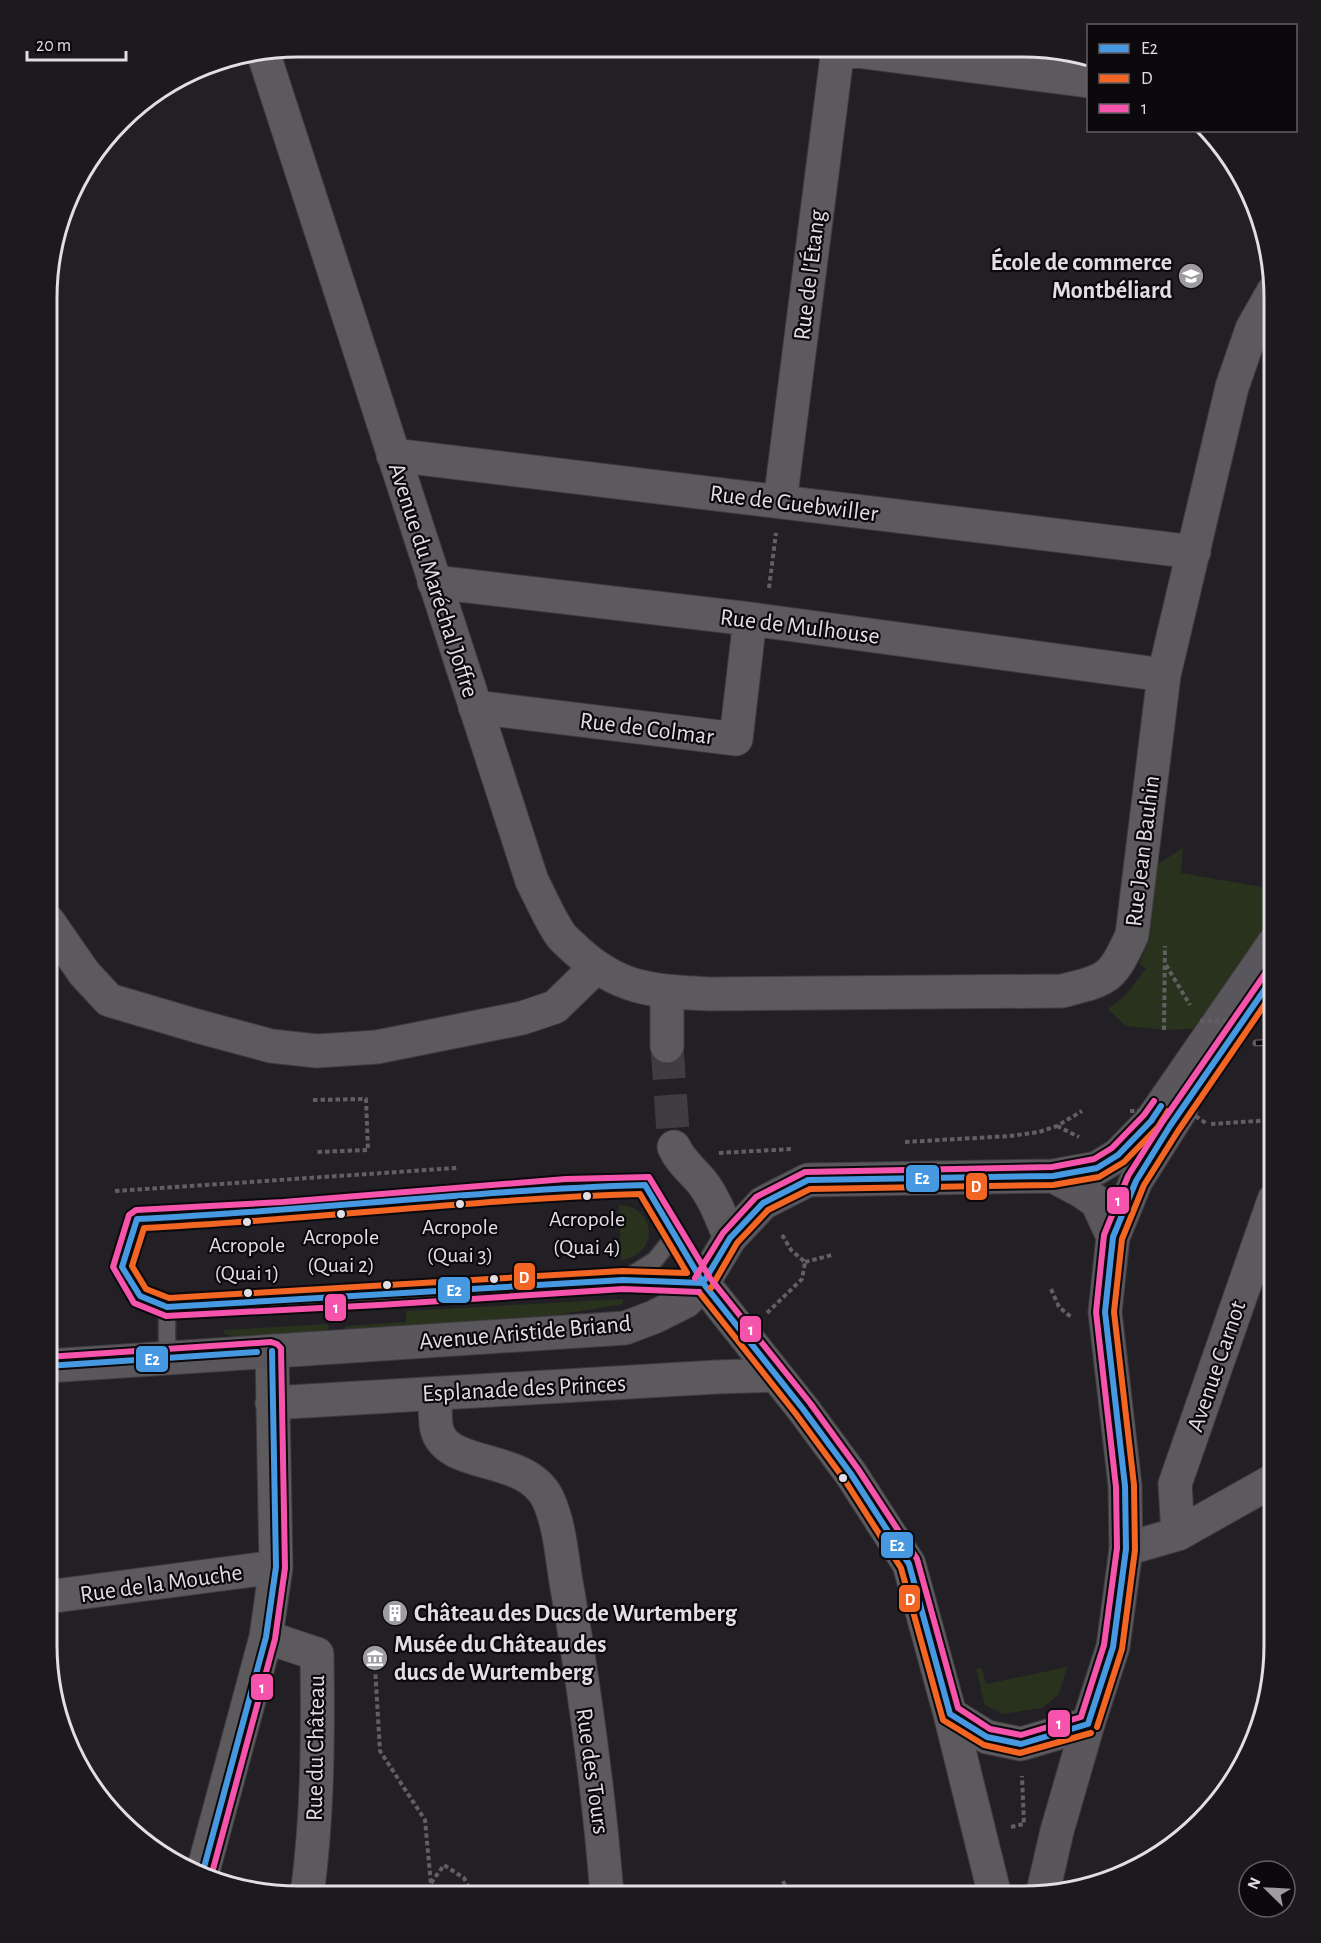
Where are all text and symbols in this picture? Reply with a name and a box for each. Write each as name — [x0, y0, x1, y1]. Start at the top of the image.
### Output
scale bar — [27, 24, 126, 62]
legend — [1087, 24, 1297, 132]
text: 20 m — [36, 37, 71, 55]
text: E2 — [1141, 40, 1158, 58]
text: D — [1141, 70, 1153, 88]
text: 1 — [1141, 100, 1147, 118]
street label: Rue de l'Étang — [788, 208, 830, 342]
place label: École de commerce Montbéliard — [990, 247, 1172, 303]
school or university icon: École de commerce Montbéliard — [1176, 261, 1206, 291]
street label: Avenue du Maréchal Joffre — [384, 460, 482, 701]
street label: Rue de Guebwiller — [708, 482, 880, 526]
street label: Rue de Mulhouse — [719, 605, 881, 649]
street label: Rue de Colmar — [578, 709, 716, 749]
street label: Rue Jean Bauhin — [1122, 774, 1164, 928]
line badge: E2 — [905, 1164, 940, 1193]
text: E2 — [914, 1171, 930, 1187]
line badge: D — [965, 1172, 988, 1201]
text: D — [971, 1179, 982, 1195]
line badge: 1 — [1106, 1186, 1130, 1215]
marker: Acropole (Quai 4) — [581, 1190, 593, 1202]
text: 1 — [1115, 1193, 1121, 1209]
marker: Acropole (Quai 3) — [454, 1198, 466, 1210]
marker: Acropole (Quai 2) — [335, 1208, 347, 1220]
place label: Acropole (Quai 4) — [549, 1208, 625, 1258]
marker: Acropole (Quai 1) — [241, 1216, 253, 1228]
place label: Acropole (Quai 3) — [422, 1216, 498, 1266]
place label: Acropole (Quai 2) — [303, 1226, 379, 1276]
place label: Acropole (Quai 1) — [209, 1234, 285, 1284]
line badge: D — [513, 1262, 536, 1291]
text: D — [519, 1270, 530, 1286]
unlabelled marker — [488, 1273, 500, 1285]
line badge: E2 — [437, 1276, 471, 1304]
unlabelled marker — [381, 1279, 393, 1291]
text: E2 — [446, 1283, 462, 1299]
unlabelled marker — [242, 1287, 254, 1299]
line badge: 1 — [324, 1293, 347, 1322]
street label: Avenue Carnot — [1183, 1297, 1251, 1435]
text: 1 — [333, 1300, 339, 1316]
street label: Avenue Aristide Briand — [418, 1312, 632, 1354]
line badge: 1 — [739, 1315, 762, 1343]
text: 1 — [748, 1322, 754, 1338]
line badge: E2 — [135, 1345, 169, 1373]
text: E2 — [144, 1352, 160, 1368]
street label: Esplanade des Princes — [422, 1372, 627, 1406]
unlabelled marker — [837, 1472, 849, 1484]
line badge: E2 — [880, 1531, 914, 1559]
text: E2 — [889, 1538, 905, 1554]
street label: Rue de la Mouche — [78, 1561, 244, 1607]
line badge: D — [898, 1584, 921, 1613]
text: D — [905, 1592, 916, 1608]
building icon: Château des Ducs de Wurtemberg — [380, 1598, 410, 1628]
place label: Château des Ducs de Wurtemberg — [414, 1602, 738, 1626]
place label: Musée du Château des ducs de Wurtemberg — [394, 1633, 607, 1685]
museum icon: Musée du Château des ducs de Wurtemberg — [360, 1643, 390, 1673]
line badge: 1 — [250, 1673, 274, 1701]
street label: Rue du Château — [303, 1675, 329, 1821]
text: 1 — [259, 1680, 265, 1696]
street label: Rue des Tours — [571, 1707, 613, 1836]
line badge: 1 — [1047, 1709, 1071, 1738]
text: 1 — [1056, 1716, 1062, 1732]
north arrow — [1237, 1859, 1297, 1919]
text: N — [1245, 1875, 1264, 1892]

